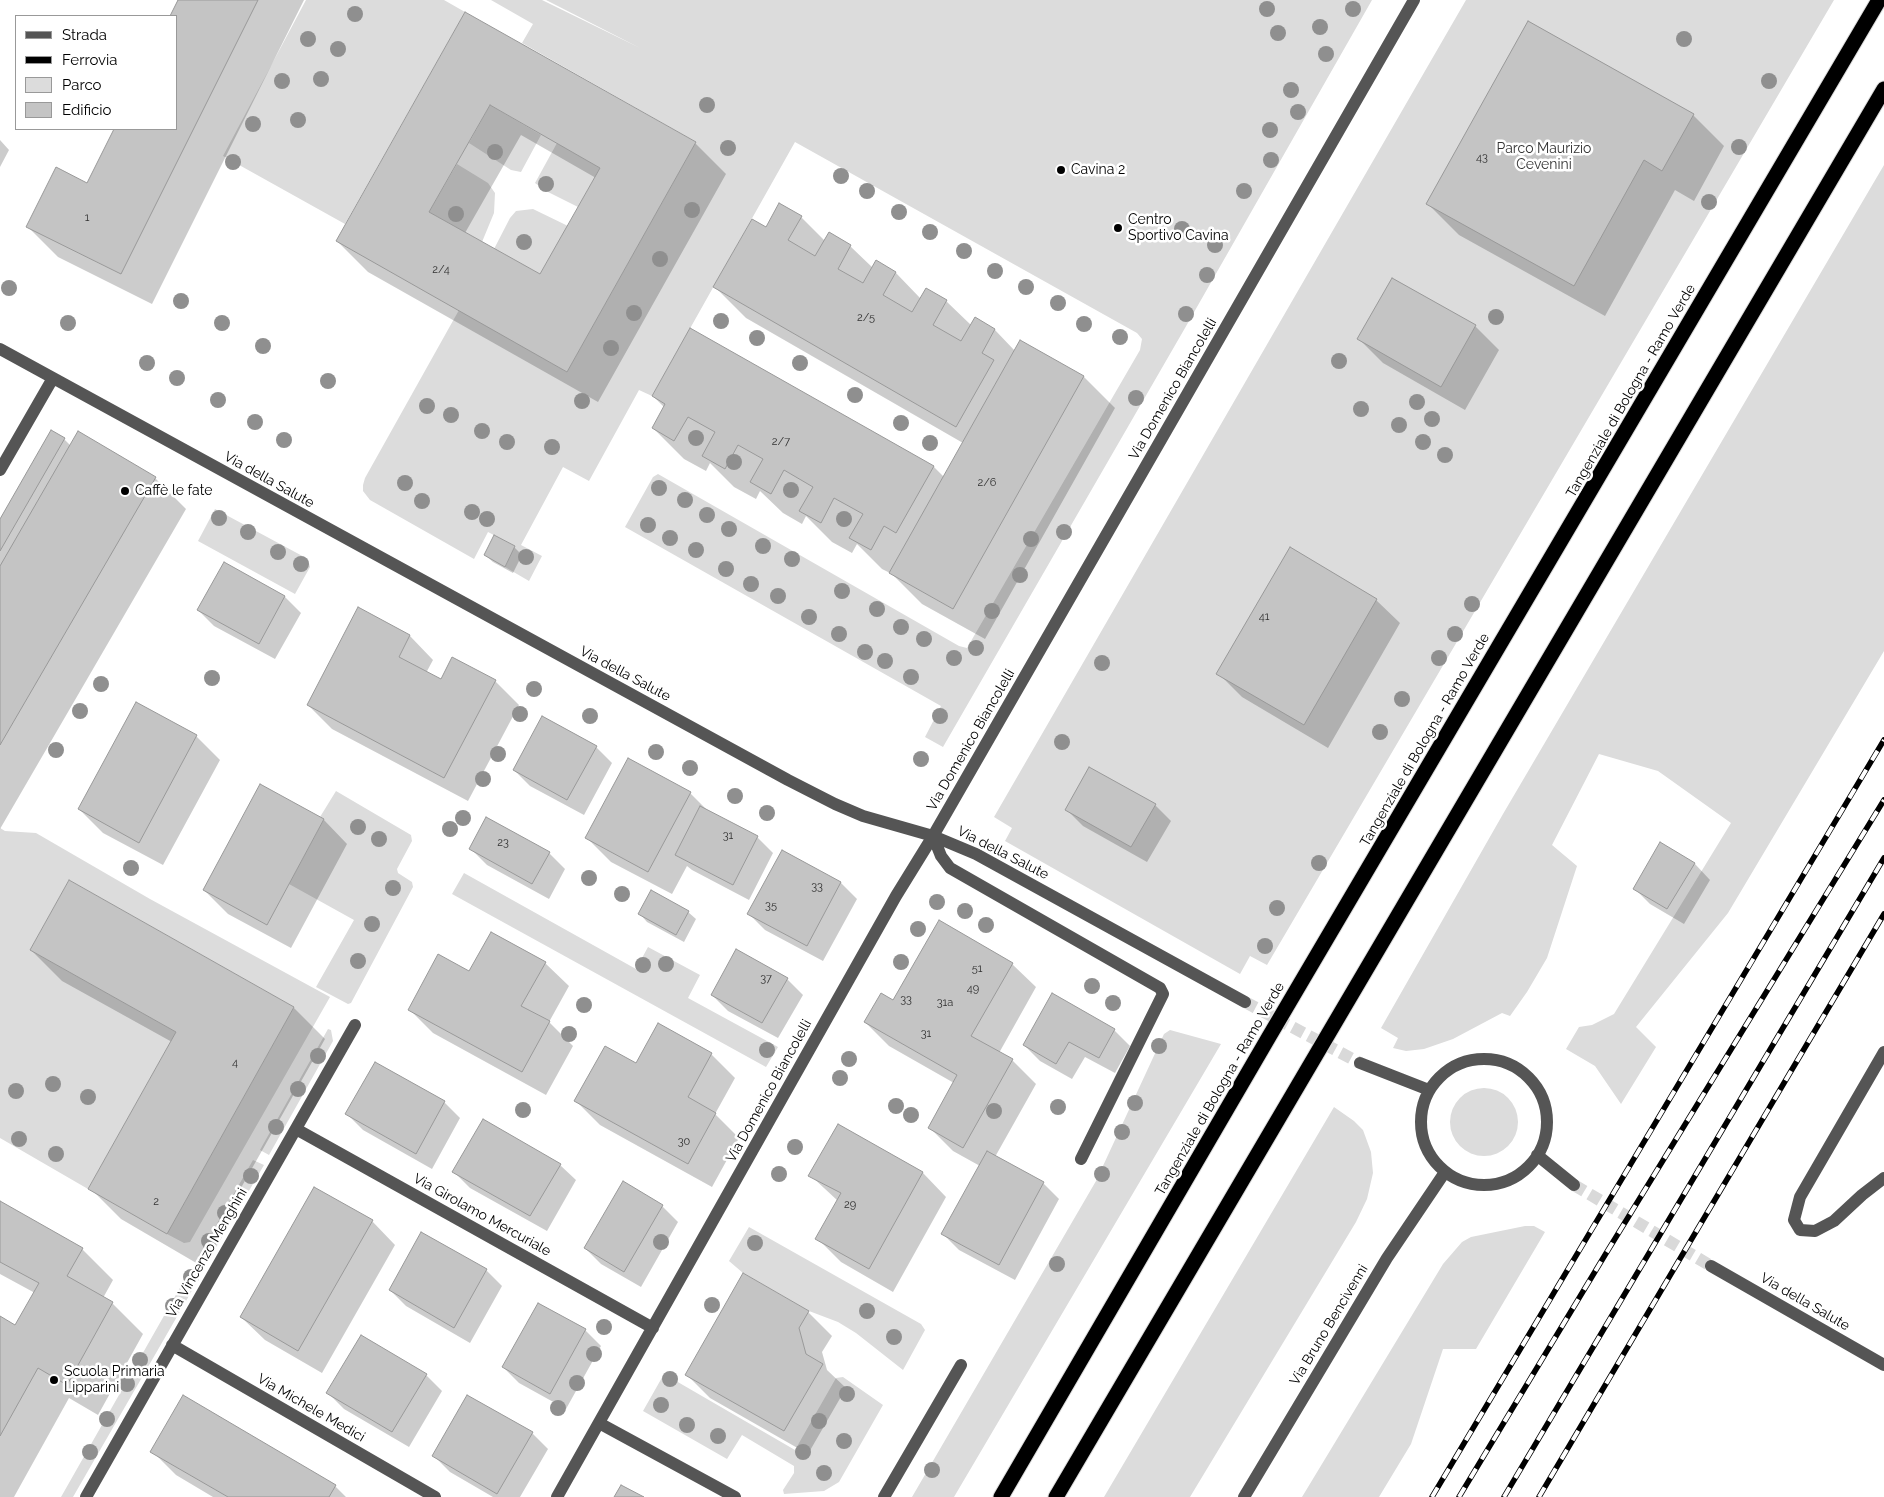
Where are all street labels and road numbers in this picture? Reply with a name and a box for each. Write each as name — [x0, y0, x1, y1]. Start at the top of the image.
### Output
street label: Tangenziale di Bologna - Ramo Verde — [1563, 281, 1699, 501]
street label: Via Domenico Biancolelli — [1126, 315, 1220, 463]
street label: Via della Salute — [221, 448, 317, 512]
street label: Tangenziale di Bologna - Ramo Verde — [1357, 630, 1493, 850]
street label: Via della Salute — [577, 643, 673, 705]
street label: Via Domenico Biancolelli — [924, 666, 1018, 814]
street label: Via della Salute — [954, 823, 1052, 883]
street label: Tangenziale di Bologna - Ramo Verde — [1152, 979, 1288, 1199]
street label: Via Domenico Biancolelli — [723, 1017, 815, 1165]
street label: Via Girolamo Mercuriale — [410, 1170, 554, 1260]
street label: Via Vincenzo Menghini — [163, 1185, 251, 1321]
street label: Via Bruno Bencivenni — [1286, 1262, 1372, 1388]
street label: Via della Salute — [1757, 1270, 1853, 1334]
street label: Via Michele Medici — [254, 1370, 368, 1446]

